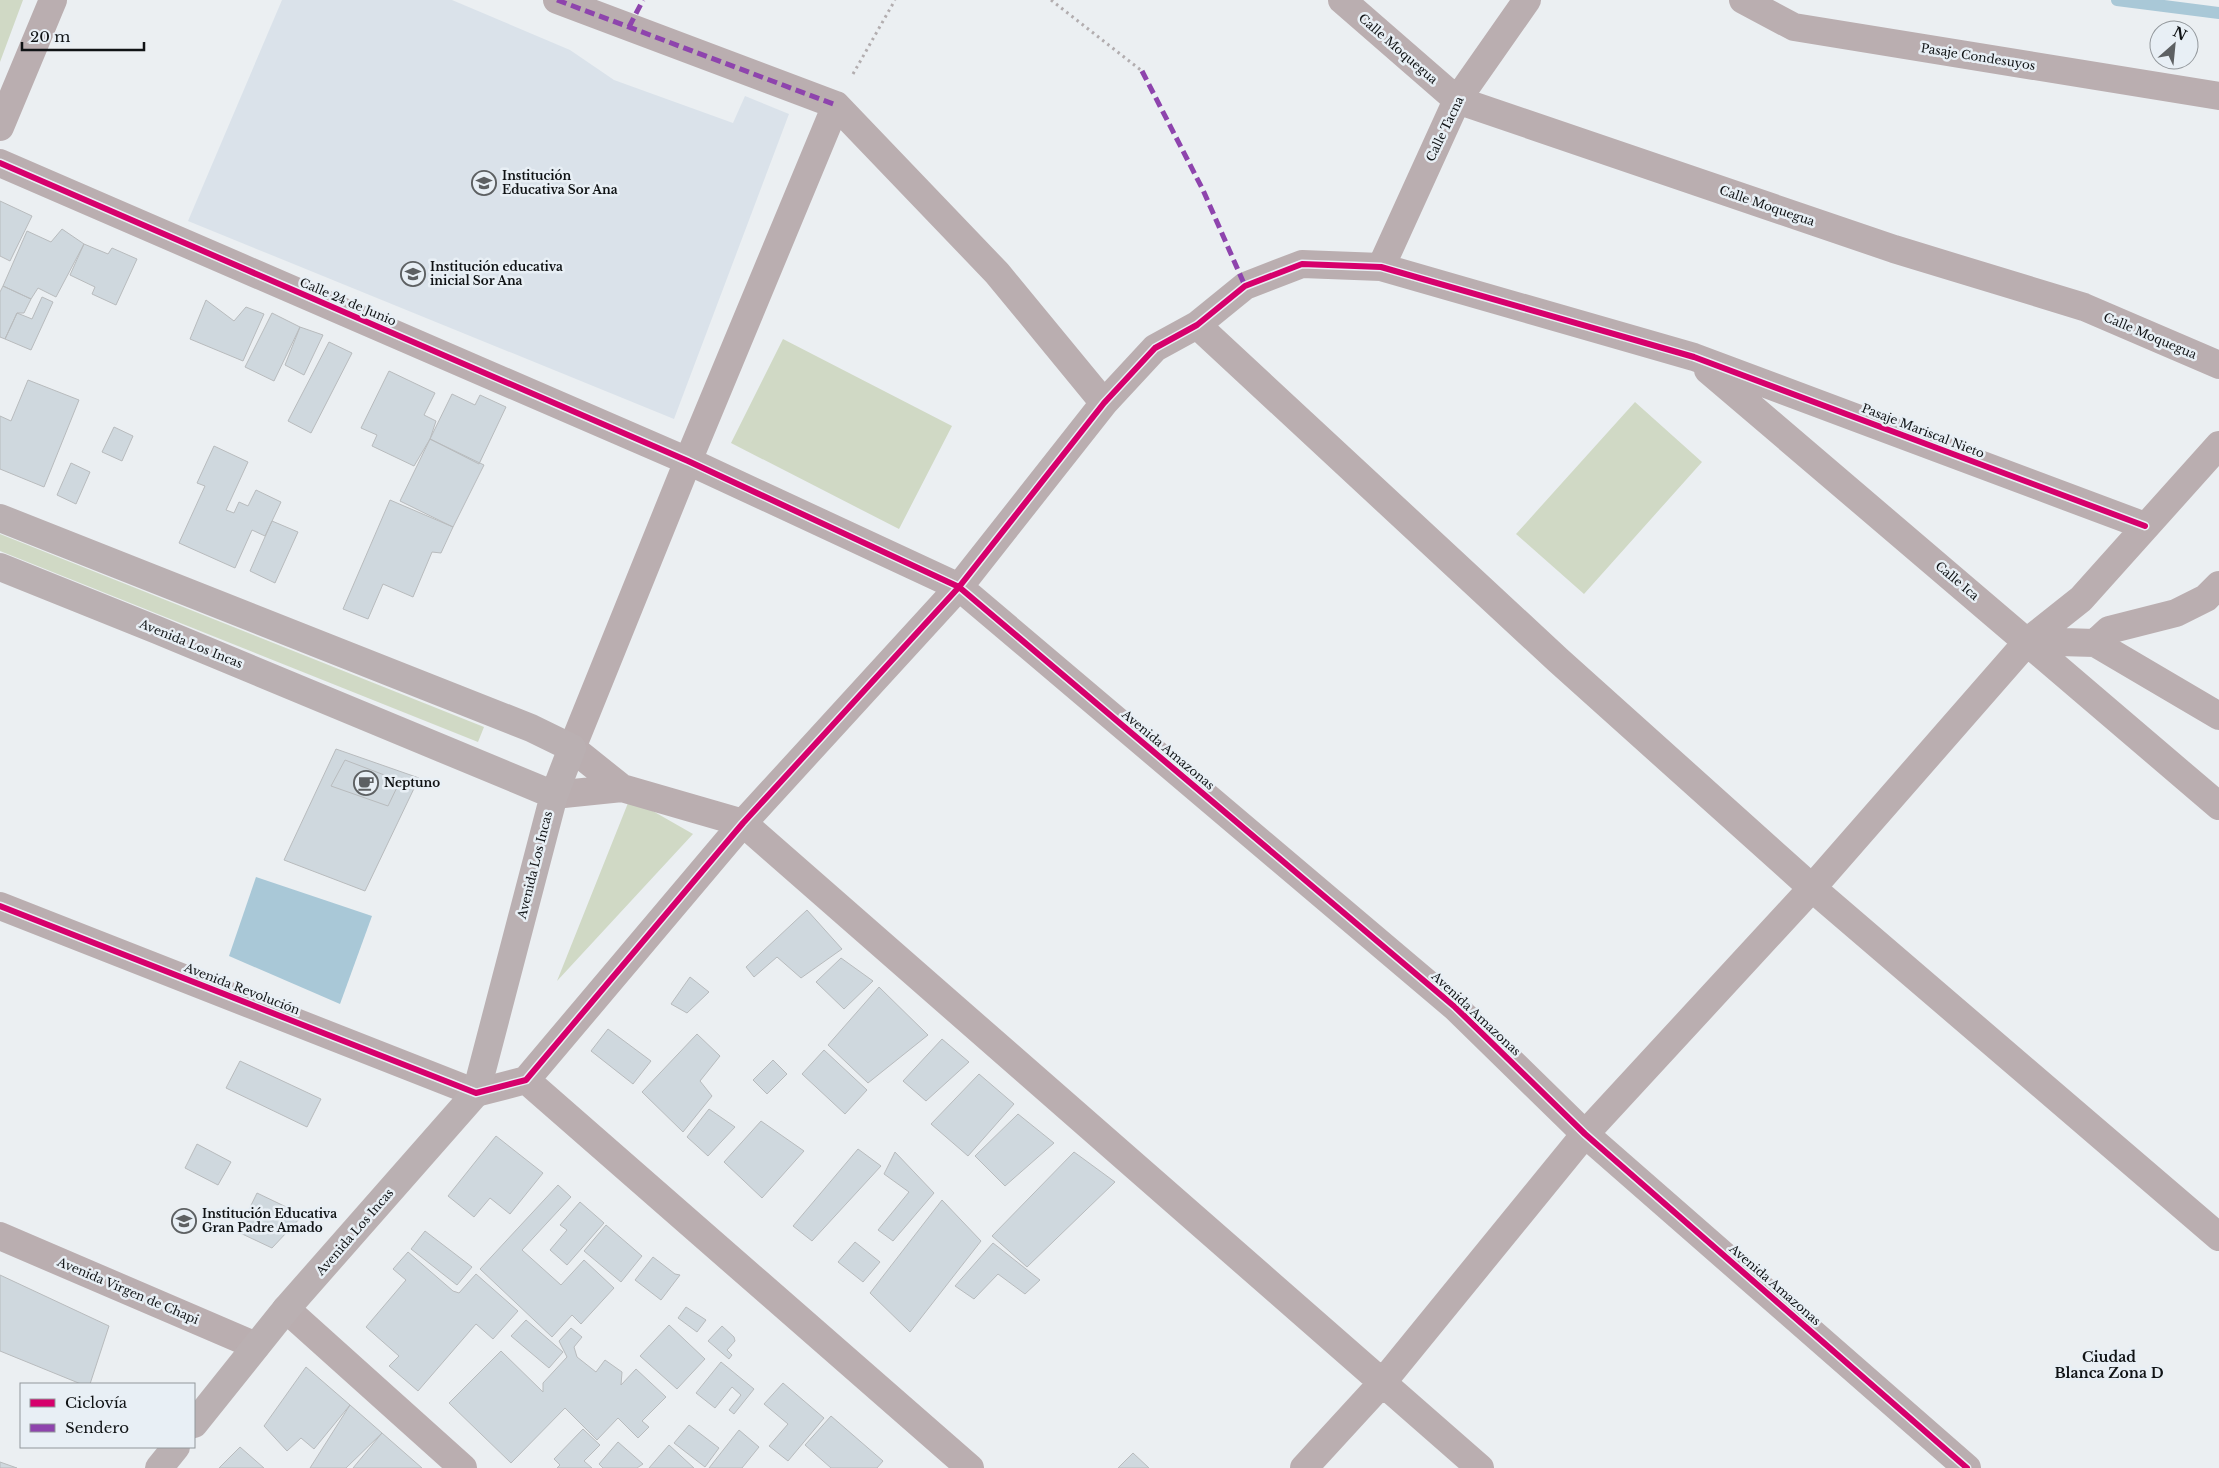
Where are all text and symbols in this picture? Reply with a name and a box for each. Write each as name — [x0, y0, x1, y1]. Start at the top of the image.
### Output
street label: Calle Moquegua — [1356, 10, 1441, 87]
scale bar — [22, 20, 145, 52]
north arrow — [2149, 20, 2199, 70]
text: N — [2170, 22, 2190, 44]
text: 20 m — [30, 27, 70, 46]
street label: Pasaje Condesuyos — [1920, 40, 2036, 73]
street label: Calle Tacna — [1422, 94, 1467, 164]
place label: Institución Educativa Sor Ana — [502, 168, 618, 197]
school or university icon: Institución Educativa Sor Ana — [471, 170, 497, 196]
street label: Calle Moquegua — [1718, 182, 1817, 229]
place label: Institución educativa inicial Sor Ana — [430, 259, 563, 288]
school or university icon: Institución educativa inicial Sor Ana — [400, 261, 426, 287]
street label: Calle 24 de Junio — [298, 274, 399, 329]
street label: Calle Moquegua — [2101, 309, 2199, 362]
street label: Pasaje Mariscal Nieto — [1860, 400, 1987, 461]
street label: Calle Ica — [1933, 558, 1982, 603]
street label: Avenida Los Incas — [136, 616, 245, 671]
street label: Avenida Amazonas — [1118, 706, 1218, 793]
cafe icon: Neptuno — [353, 770, 379, 796]
place label: Neptuno — [384, 775, 440, 790]
street label: Avenida Los Incas — [514, 810, 555, 921]
street label: Avenida Revolución — [181, 959, 302, 1017]
street label: Avenida Amazonas — [1428, 968, 1524, 1059]
street label: Avenida Los Incas — [312, 1185, 396, 1279]
place label: Institución Educativa Gran Padre Amado — [202, 1206, 337, 1235]
school or university icon: Institución Educativa Gran Padre Amado — [171, 1208, 197, 1234]
street label: Avenida Amazonas — [1726, 1240, 1824, 1328]
street label: Avenida Virgen de Chapi — [54, 1253, 201, 1327]
district label: Ciudad Blanca Zona D — [2054, 1348, 2164, 1382]
legend — [20, 1383, 195, 1448]
text: Ciclovía — [65, 1393, 128, 1412]
text: Sendero — [65, 1418, 129, 1437]

